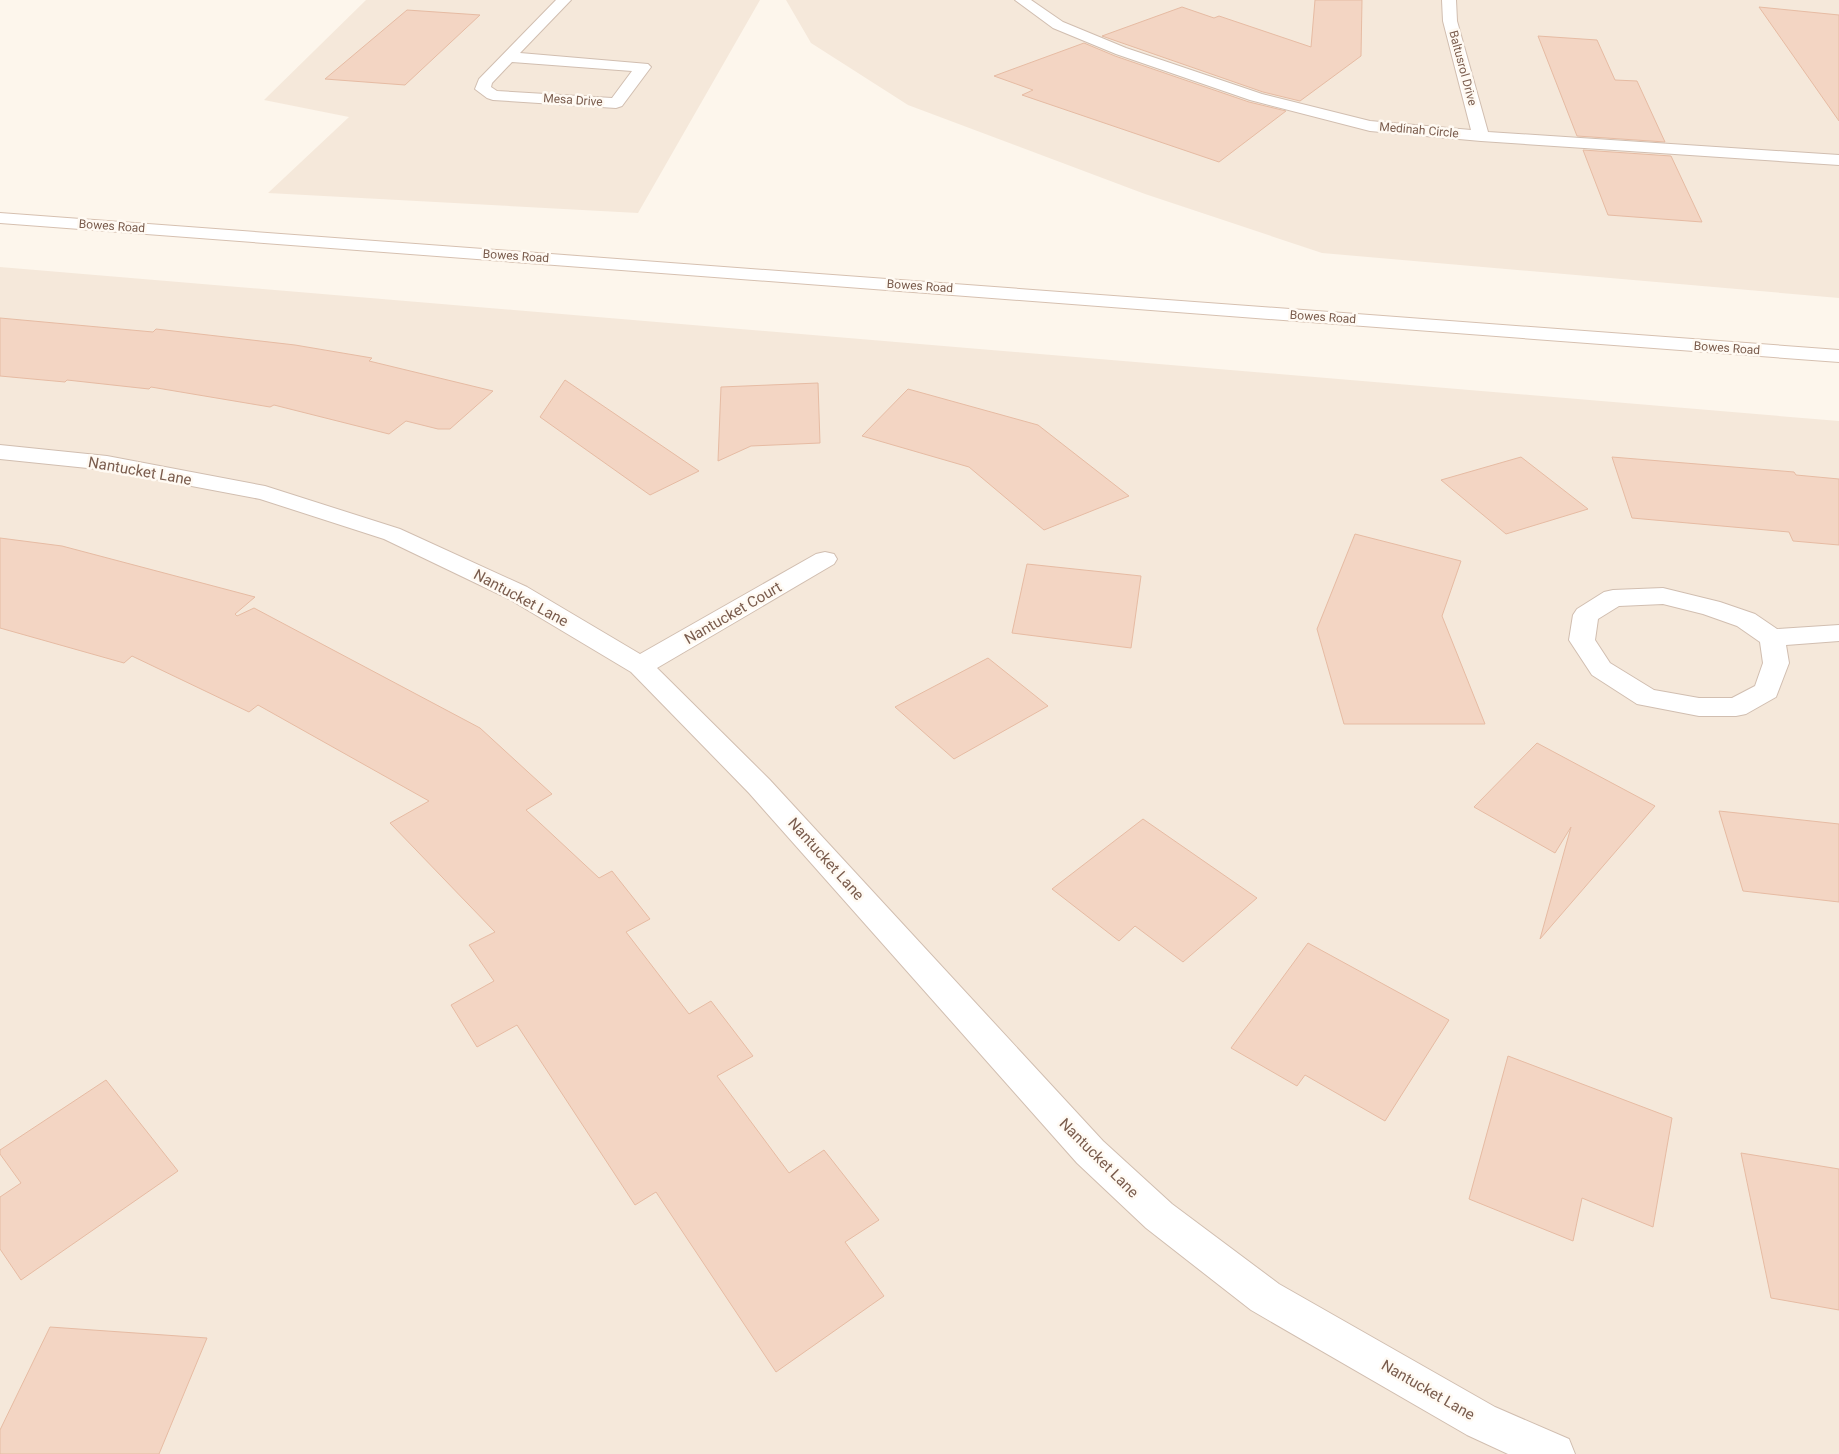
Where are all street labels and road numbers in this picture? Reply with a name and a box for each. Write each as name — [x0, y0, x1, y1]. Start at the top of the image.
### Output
street label: Baltusrol Drive — [1446, 29, 1480, 107]
street label: Mesa Drive — [543, 91, 603, 109]
street label: Medinah Circle — [1379, 120, 1459, 140]
street label: Bowes Road — [78, 217, 146, 235]
street label: Bowes Road — [482, 247, 550, 265]
street label: Bowes Road — [886, 277, 954, 295]
street label: Bowes Road — [1289, 308, 1357, 326]
street label: Bowes Road — [1693, 339, 1761, 357]
street label: Nantucket Lane — [87, 453, 193, 489]
street label: Nantucket Lane — [471, 565, 571, 631]
street label: Nantucket Court — [681, 578, 785, 648]
street label: Nantucket Lane — [784, 814, 868, 904]
street label: Nantucket Lane — [1056, 1115, 1142, 1201]
street label: Nantucket Lane — [1378, 1356, 1478, 1424]

